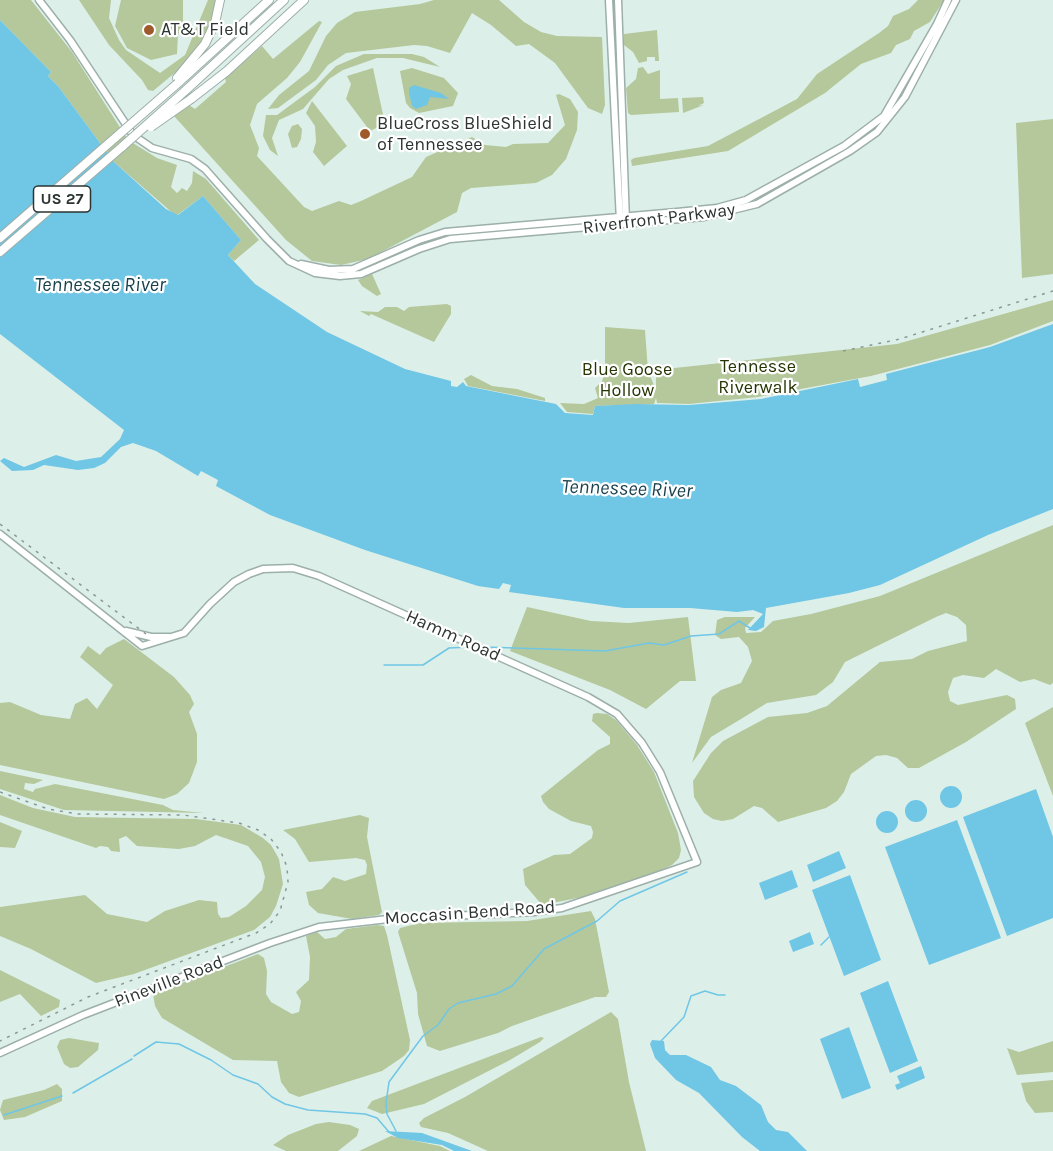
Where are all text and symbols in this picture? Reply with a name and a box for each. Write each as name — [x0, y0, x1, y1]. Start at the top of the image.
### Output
place label: AT&T Field — [161, 19, 249, 41]
marker: AT&T Field — [142, 23, 156, 37]
place label: BlueCross BlueShield of Tennessee — [377, 113, 552, 156]
marker: BlueCross BlueShield of Tennessee — [358, 127, 372, 141]
road number: US 27 — [34, 186, 90, 212]
street label: Riverfront Parkway — [582, 199, 736, 239]
water label: Tennessee River — [34, 273, 166, 297]
park label: Tennesse Riverwalk — [718, 356, 798, 398]
park label: Blue Goose Hollow — [582, 359, 672, 401]
water label: Tennessee River — [561, 475, 693, 503]
street label: Hamm Road — [402, 606, 504, 666]
street label: Moccasin Bend Road — [384, 896, 556, 930]
street label: Pineville Road — [112, 951, 226, 1013]

